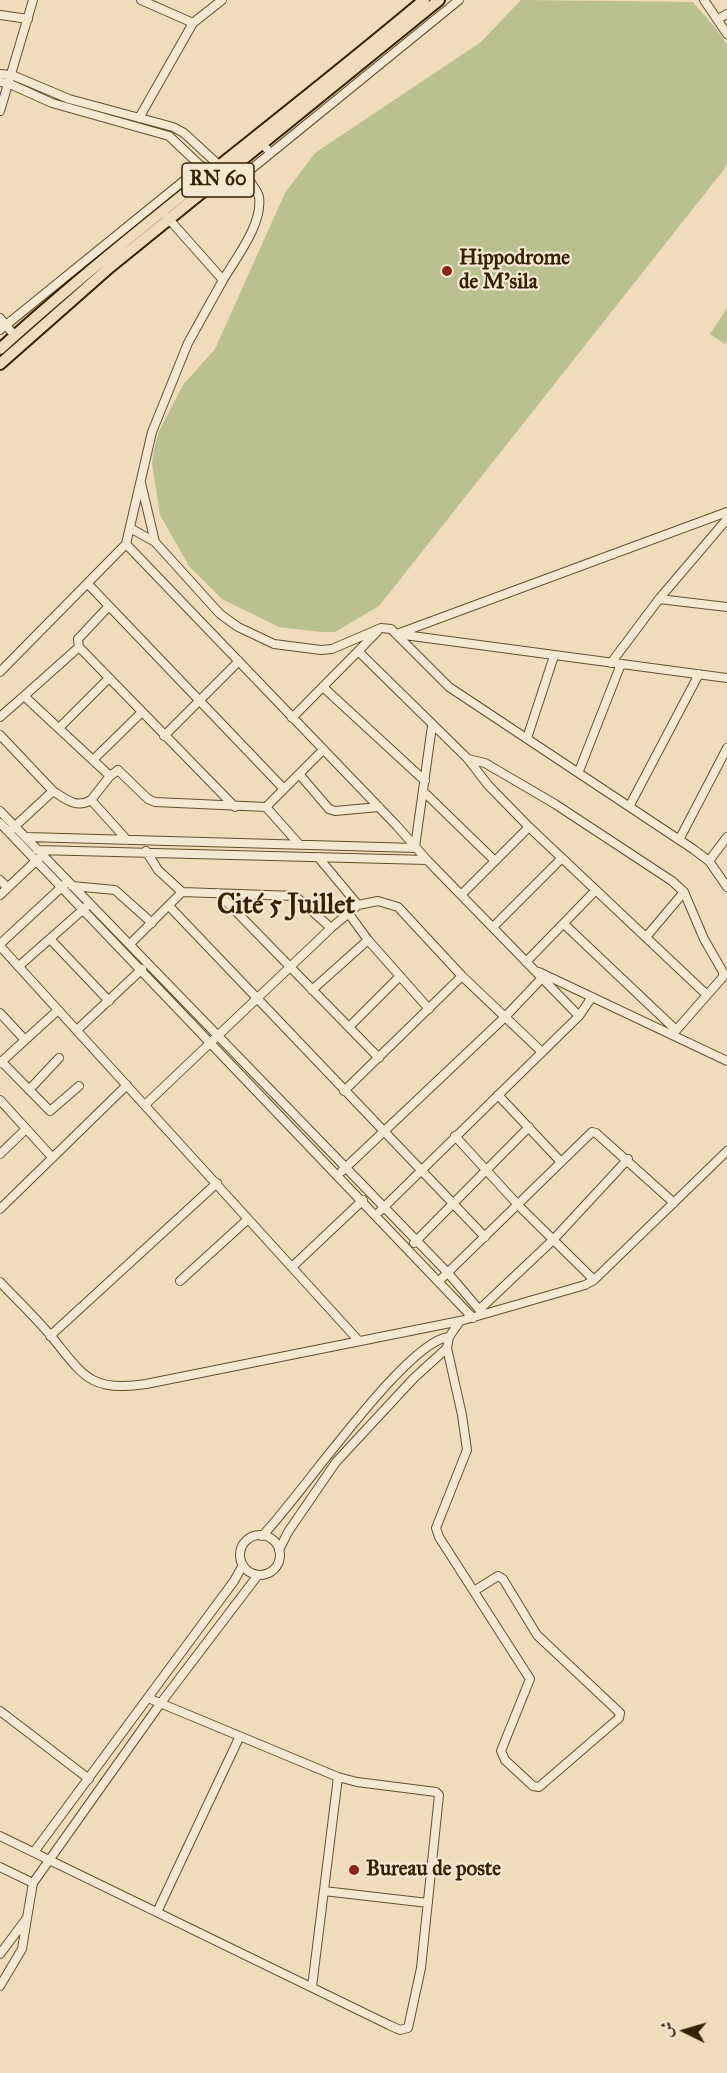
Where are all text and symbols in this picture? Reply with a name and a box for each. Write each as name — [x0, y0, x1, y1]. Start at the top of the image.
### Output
road number: RN 60 — [182, 163, 254, 197]
place label: Hippodrome de M'sila — [459, 246, 570, 296]
marker: Hippodrome de M'sila — [440, 264, 454, 278]
district label: Cité 5 Juillet — [217, 890, 355, 922]
place label: Bureau de poste — [366, 1857, 501, 1883]
marker: Bureau de poste — [347, 1863, 361, 1877]
north arrow — [655, 2001, 715, 2061]
text: ش — [656, 2021, 677, 2038]

